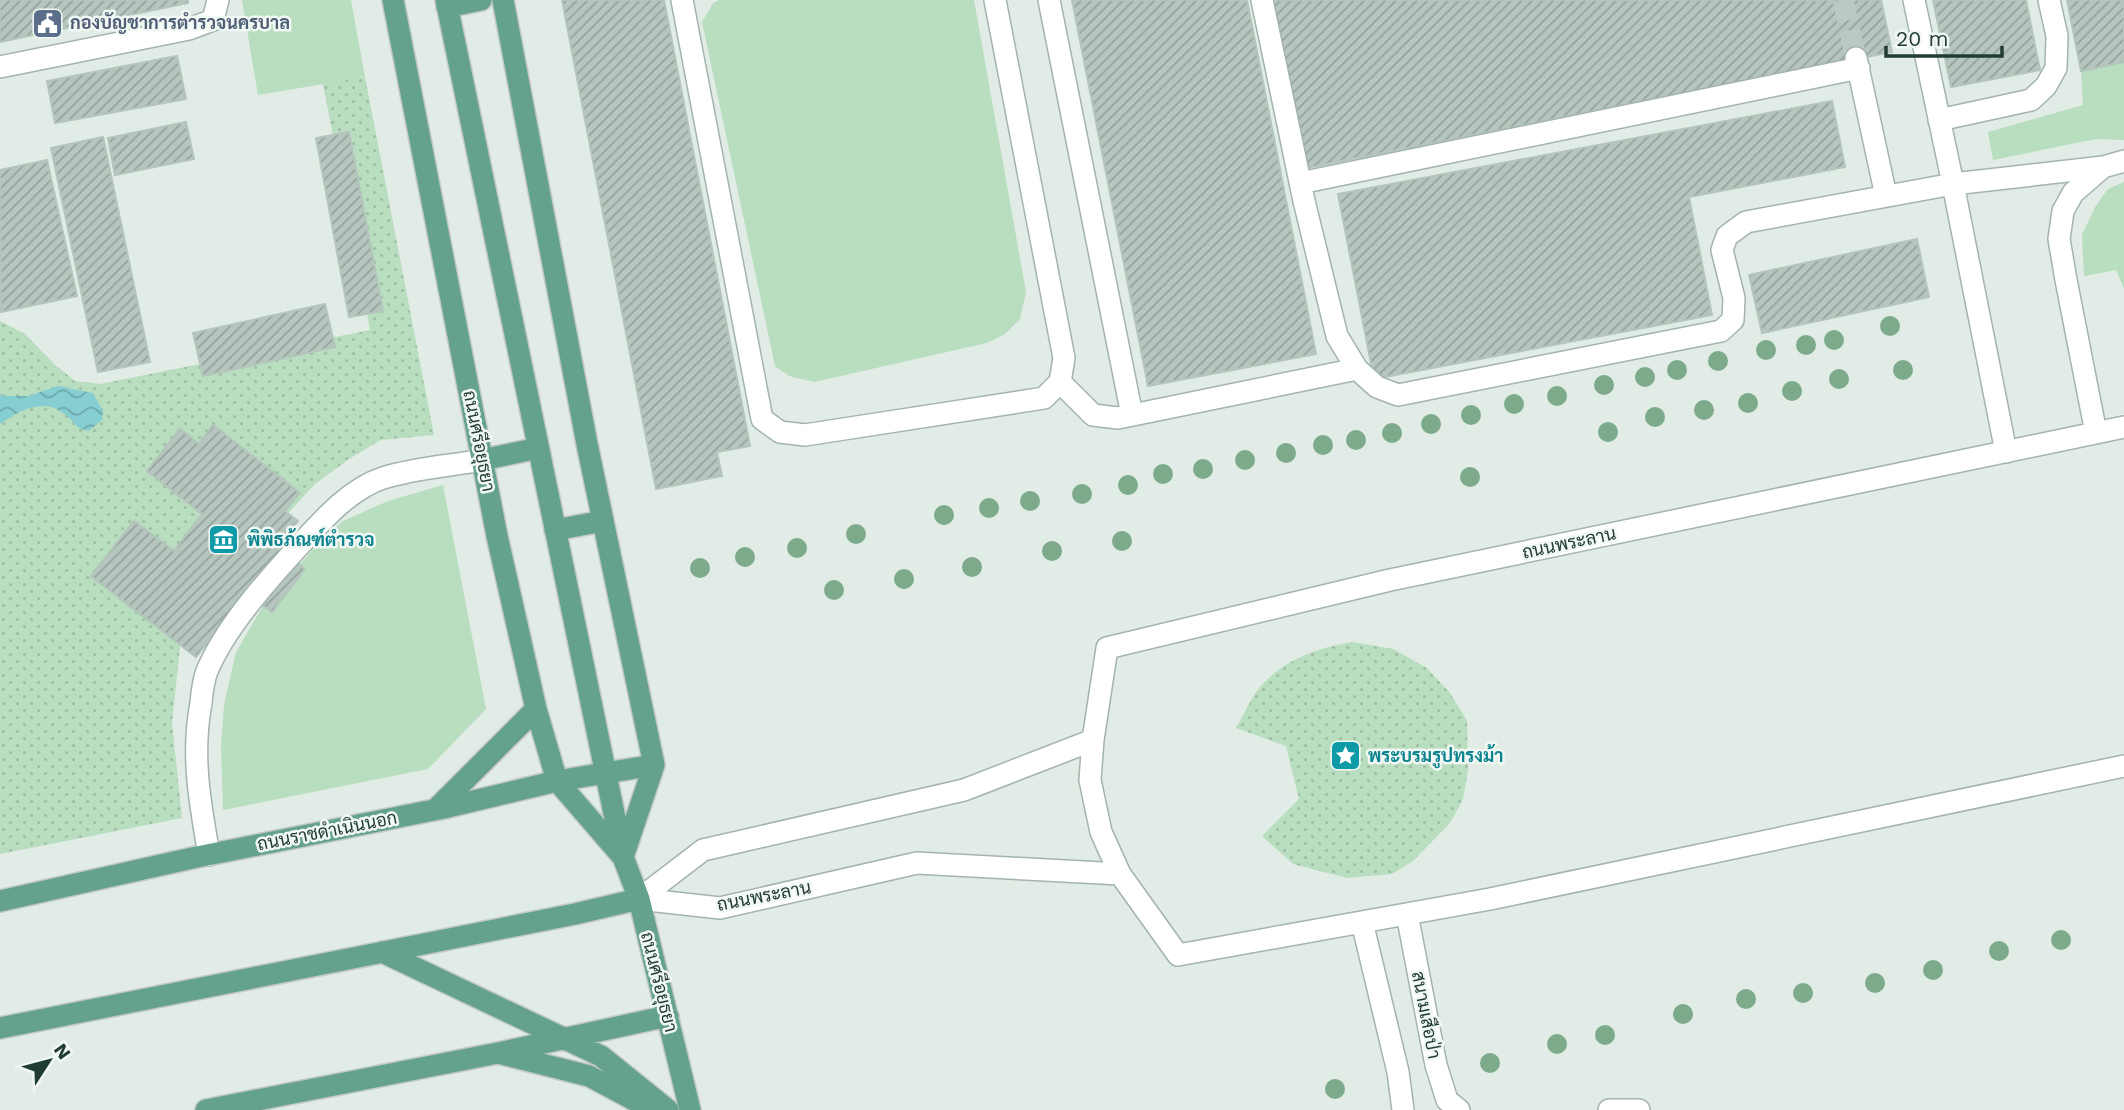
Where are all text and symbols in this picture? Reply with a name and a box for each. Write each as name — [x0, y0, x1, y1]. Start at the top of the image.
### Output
public building icon: กองบัญชาการตำรวจนครบาล — [30, 6, 64, 40]
place label: กองบัญชาการตำรวจนครบาล — [70, 11, 290, 34]
scale bar — [1886, 14, 2002, 58]
text: 20 m — [1896, 26, 1948, 51]
street label: ถนนศรีอยุธยา — [457, 388, 502, 494]
street label: ถนนพระลาน — [1520, 522, 1618, 563]
museum icon: พิพิธภ้ณฑ์ตำรวจ — [207, 523, 241, 557]
place label: พิพิธภ้ณฑ์ตำรวจ — [247, 527, 374, 550]
place icon: พระบรมรูปทรงม้า — [1328, 739, 1362, 773]
place label: พระบรมรูปทรงม้า — [1368, 744, 1504, 769]
street label: ถนนราชดำเนินนอก — [255, 807, 399, 854]
street label: ถนนพระลาน — [715, 876, 813, 915]
street label: ถนนศรีอยุธยา — [635, 929, 684, 1035]
street label: สนามเสือป่า — [1408, 969, 1446, 1060]
north arrow — [14, 1026, 84, 1096]
text: N — [49, 1039, 76, 1064]

